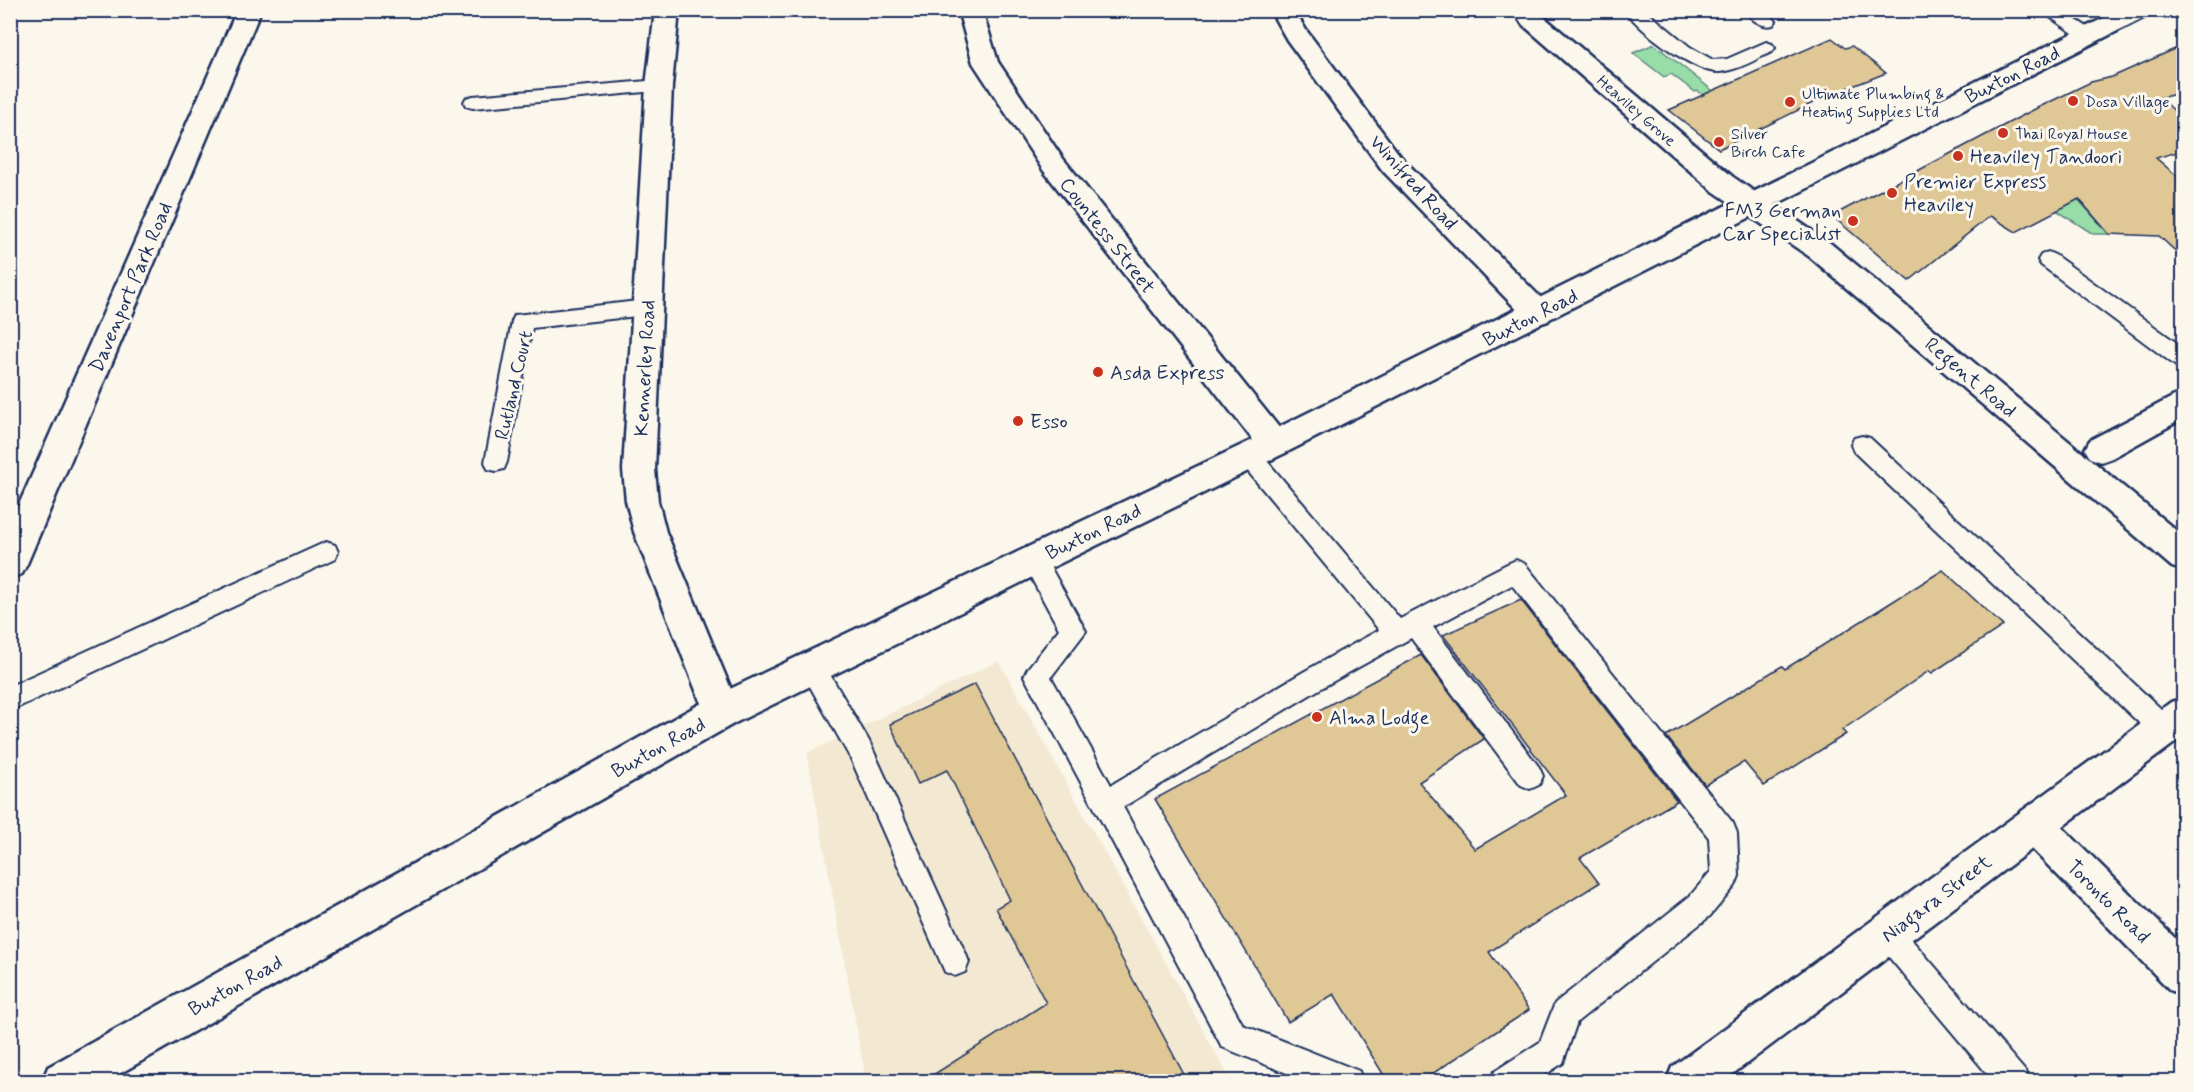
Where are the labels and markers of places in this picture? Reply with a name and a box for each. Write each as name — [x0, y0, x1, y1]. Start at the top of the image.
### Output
place label: Ultimate Plumbing & Heating Supplies Ltd — [1802, 84, 1944, 124]
place label: Dosa Village — [2085, 92, 2170, 114]
marker: Dosa Village — [2066, 94, 2080, 108]
marker: Ultimate Plumbing & Heating Supplies Ltd — [1783, 95, 1797, 109]
place label: Silver Birch Cafe — [1731, 124, 1805, 163]
place label: Thai Royal House — [2015, 124, 2128, 145]
marker: Thai Royal House — [1996, 126, 2010, 140]
marker: Silver Birch Cafe — [1712, 135, 1726, 149]
place label: Heaviley Tandoori — [1970, 144, 2122, 171]
marker: Heaviley Tandoori — [1951, 149, 1965, 163]
place label: Premier Express Heaviley — [1904, 169, 2047, 219]
marker: Premier Express Heaviley — [1885, 186, 1899, 200]
place label: FM3 German Car Specialist — [1722, 198, 1841, 248]
marker: FM3 German Car Specialist — [1846, 214, 1860, 228]
place label: Asda Express — [1110, 360, 1225, 387]
marker: Asda Express — [1091, 365, 1105, 379]
place label: Esso — [1030, 409, 1068, 436]
marker: Esso — [1011, 414, 1025, 428]
place label: Alma Lodge — [1329, 705, 1429, 734]
marker: Alma Lodge — [1310, 710, 1324, 724]

